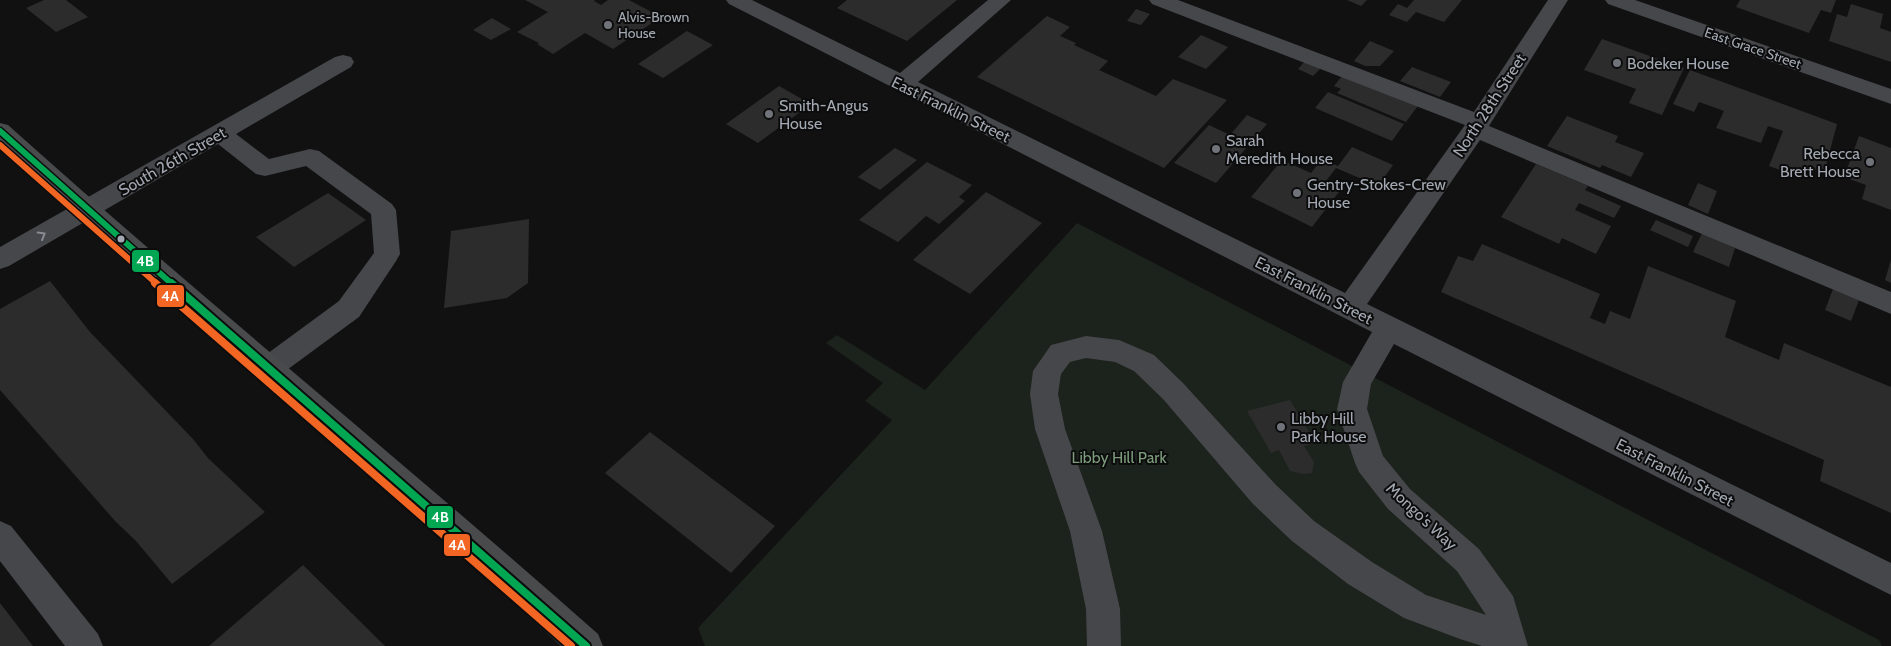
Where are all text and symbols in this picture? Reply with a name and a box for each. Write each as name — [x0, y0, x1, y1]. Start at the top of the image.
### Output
place label: Alvis-Brown House — [618, 8, 690, 42]
marker: Alvis-Brown House — [602, 19, 614, 31]
street label: East Grace Street — [1702, 23, 1804, 73]
street label: North 28th Street — [1449, 50, 1530, 161]
place label: Bodeker House — [1627, 54, 1729, 73]
marker: Bodeker House — [1611, 57, 1623, 69]
street label: East Franklin Street — [888, 73, 1014, 147]
place label: Smith-Angus House — [779, 96, 869, 133]
marker: Smith-Angus House — [763, 108, 775, 120]
street label: South 26th Street — [115, 123, 230, 200]
place label: Sarah Meredith House — [1226, 131, 1333, 168]
marker: Sarah Meredith House — [1210, 143, 1222, 155]
place label: Rebecca Brett House — [1780, 144, 1860, 181]
marker: Rebecca Brett House — [1864, 156, 1876, 168]
place label: Gentry-Stokes-Crew House — [1307, 175, 1446, 212]
marker: Gentry-Stokes-Crew House — [1291, 187, 1303, 199]
one-way arrow — [37, 231, 46, 241]
unlabelled marker — [116, 234, 126, 244]
line badge: 4B — [131, 249, 160, 273]
text: 4B — [136, 252, 154, 270]
street label: East Franklin Street — [1252, 253, 1376, 329]
line badge: 4A — [156, 284, 185, 308]
text: 4A — [161, 287, 179, 305]
place label: Libby Hill Park House — [1291, 409, 1367, 446]
marker: Libby Hill Park House — [1275, 421, 1287, 433]
street label: East Franklin Street — [1613, 435, 1737, 511]
park label: Libby Hill Park — [1071, 448, 1167, 467]
street label: Mongo's Way — [1382, 479, 1461, 554]
line badge: 4B — [426, 505, 454, 529]
text: 4B — [431, 508, 449, 526]
line badge: 4A — [443, 533, 471, 557]
text: 4A — [448, 536, 466, 554]

